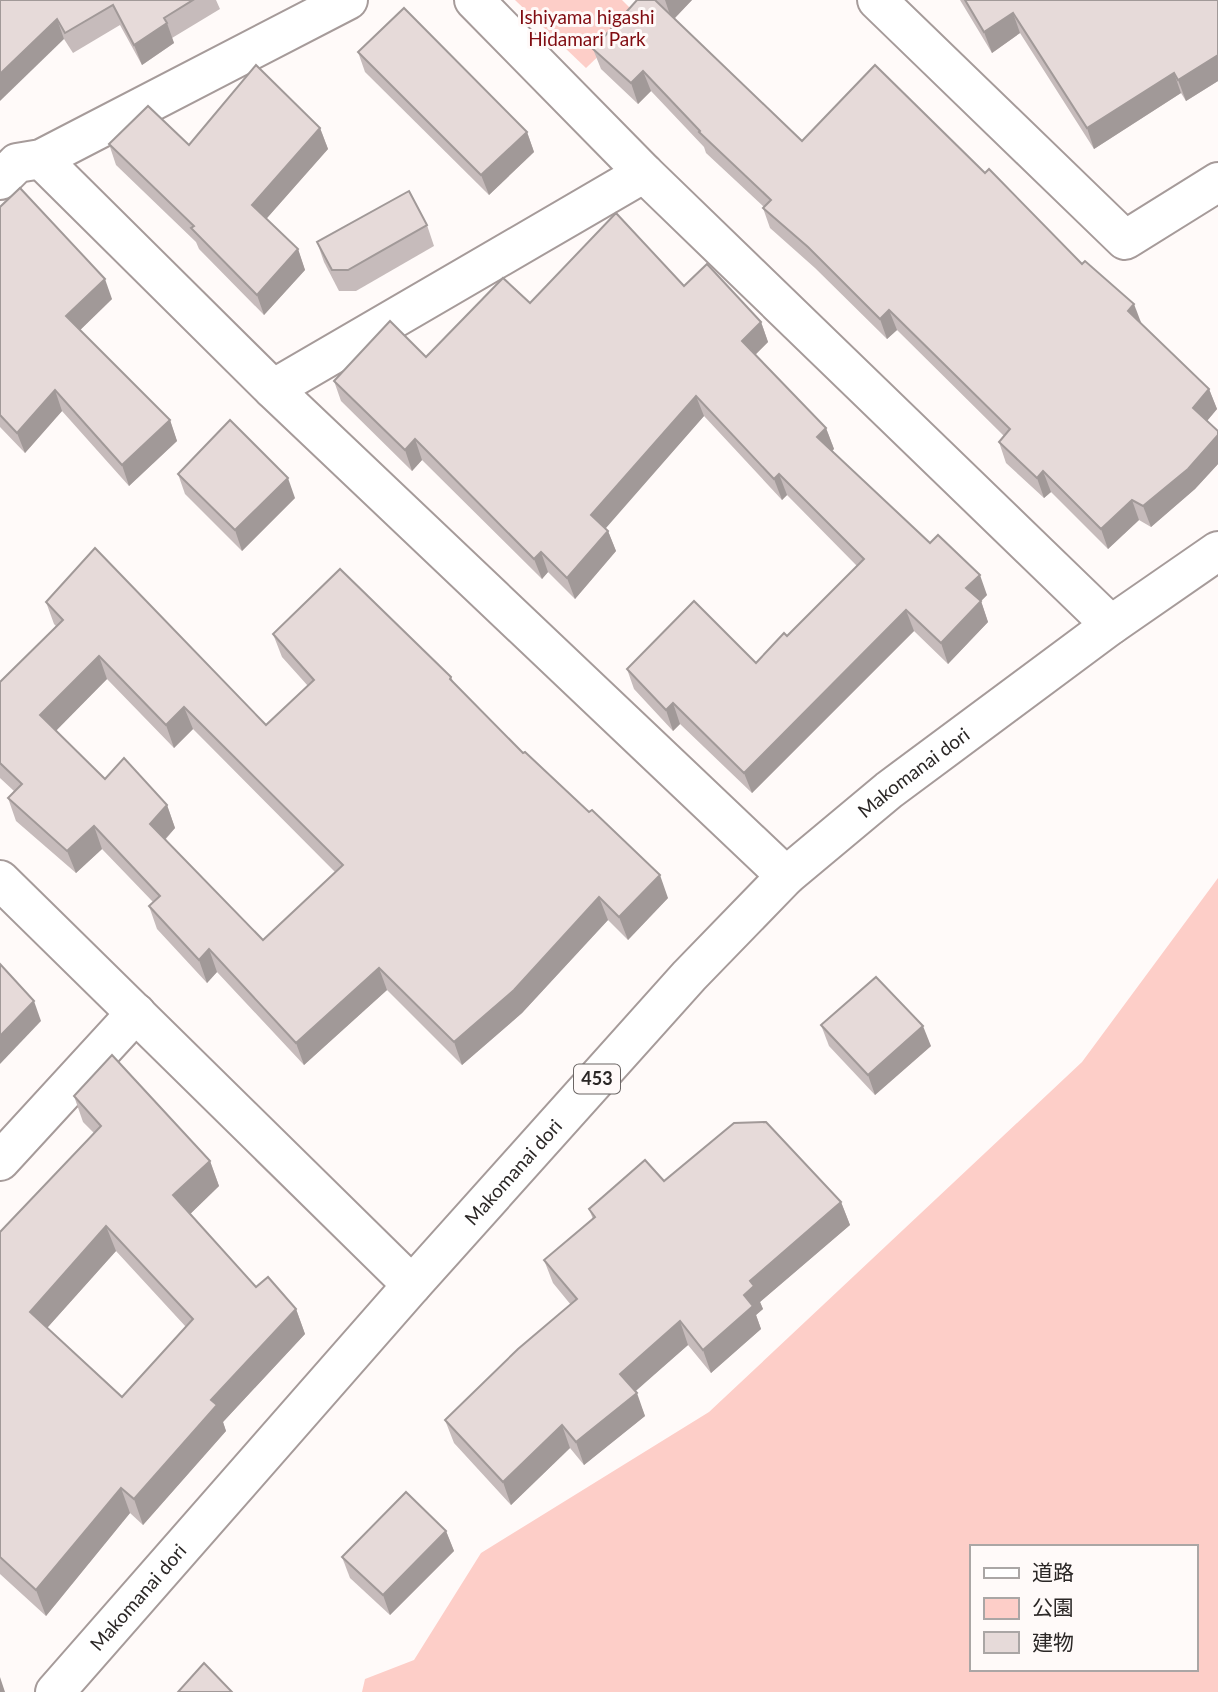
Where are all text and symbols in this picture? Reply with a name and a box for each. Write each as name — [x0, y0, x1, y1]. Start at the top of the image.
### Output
park label: Ishiyama higashi Hidamari Park — [519, 5, 655, 50]
street label: Makomanai dori — [853, 722, 974, 822]
road number: 453 — [574, 1064, 620, 1094]
street label: Makomanai dori — [459, 1114, 566, 1229]
street label: Makomanai dori — [85, 1539, 191, 1655]
legend — [970, 1545, 1197, 1671]
text: 道路 — [1032, 1559, 1074, 1584]
text: 公園 — [1032, 1594, 1074, 1619]
text: 建物 — [1032, 1629, 1074, 1654]

